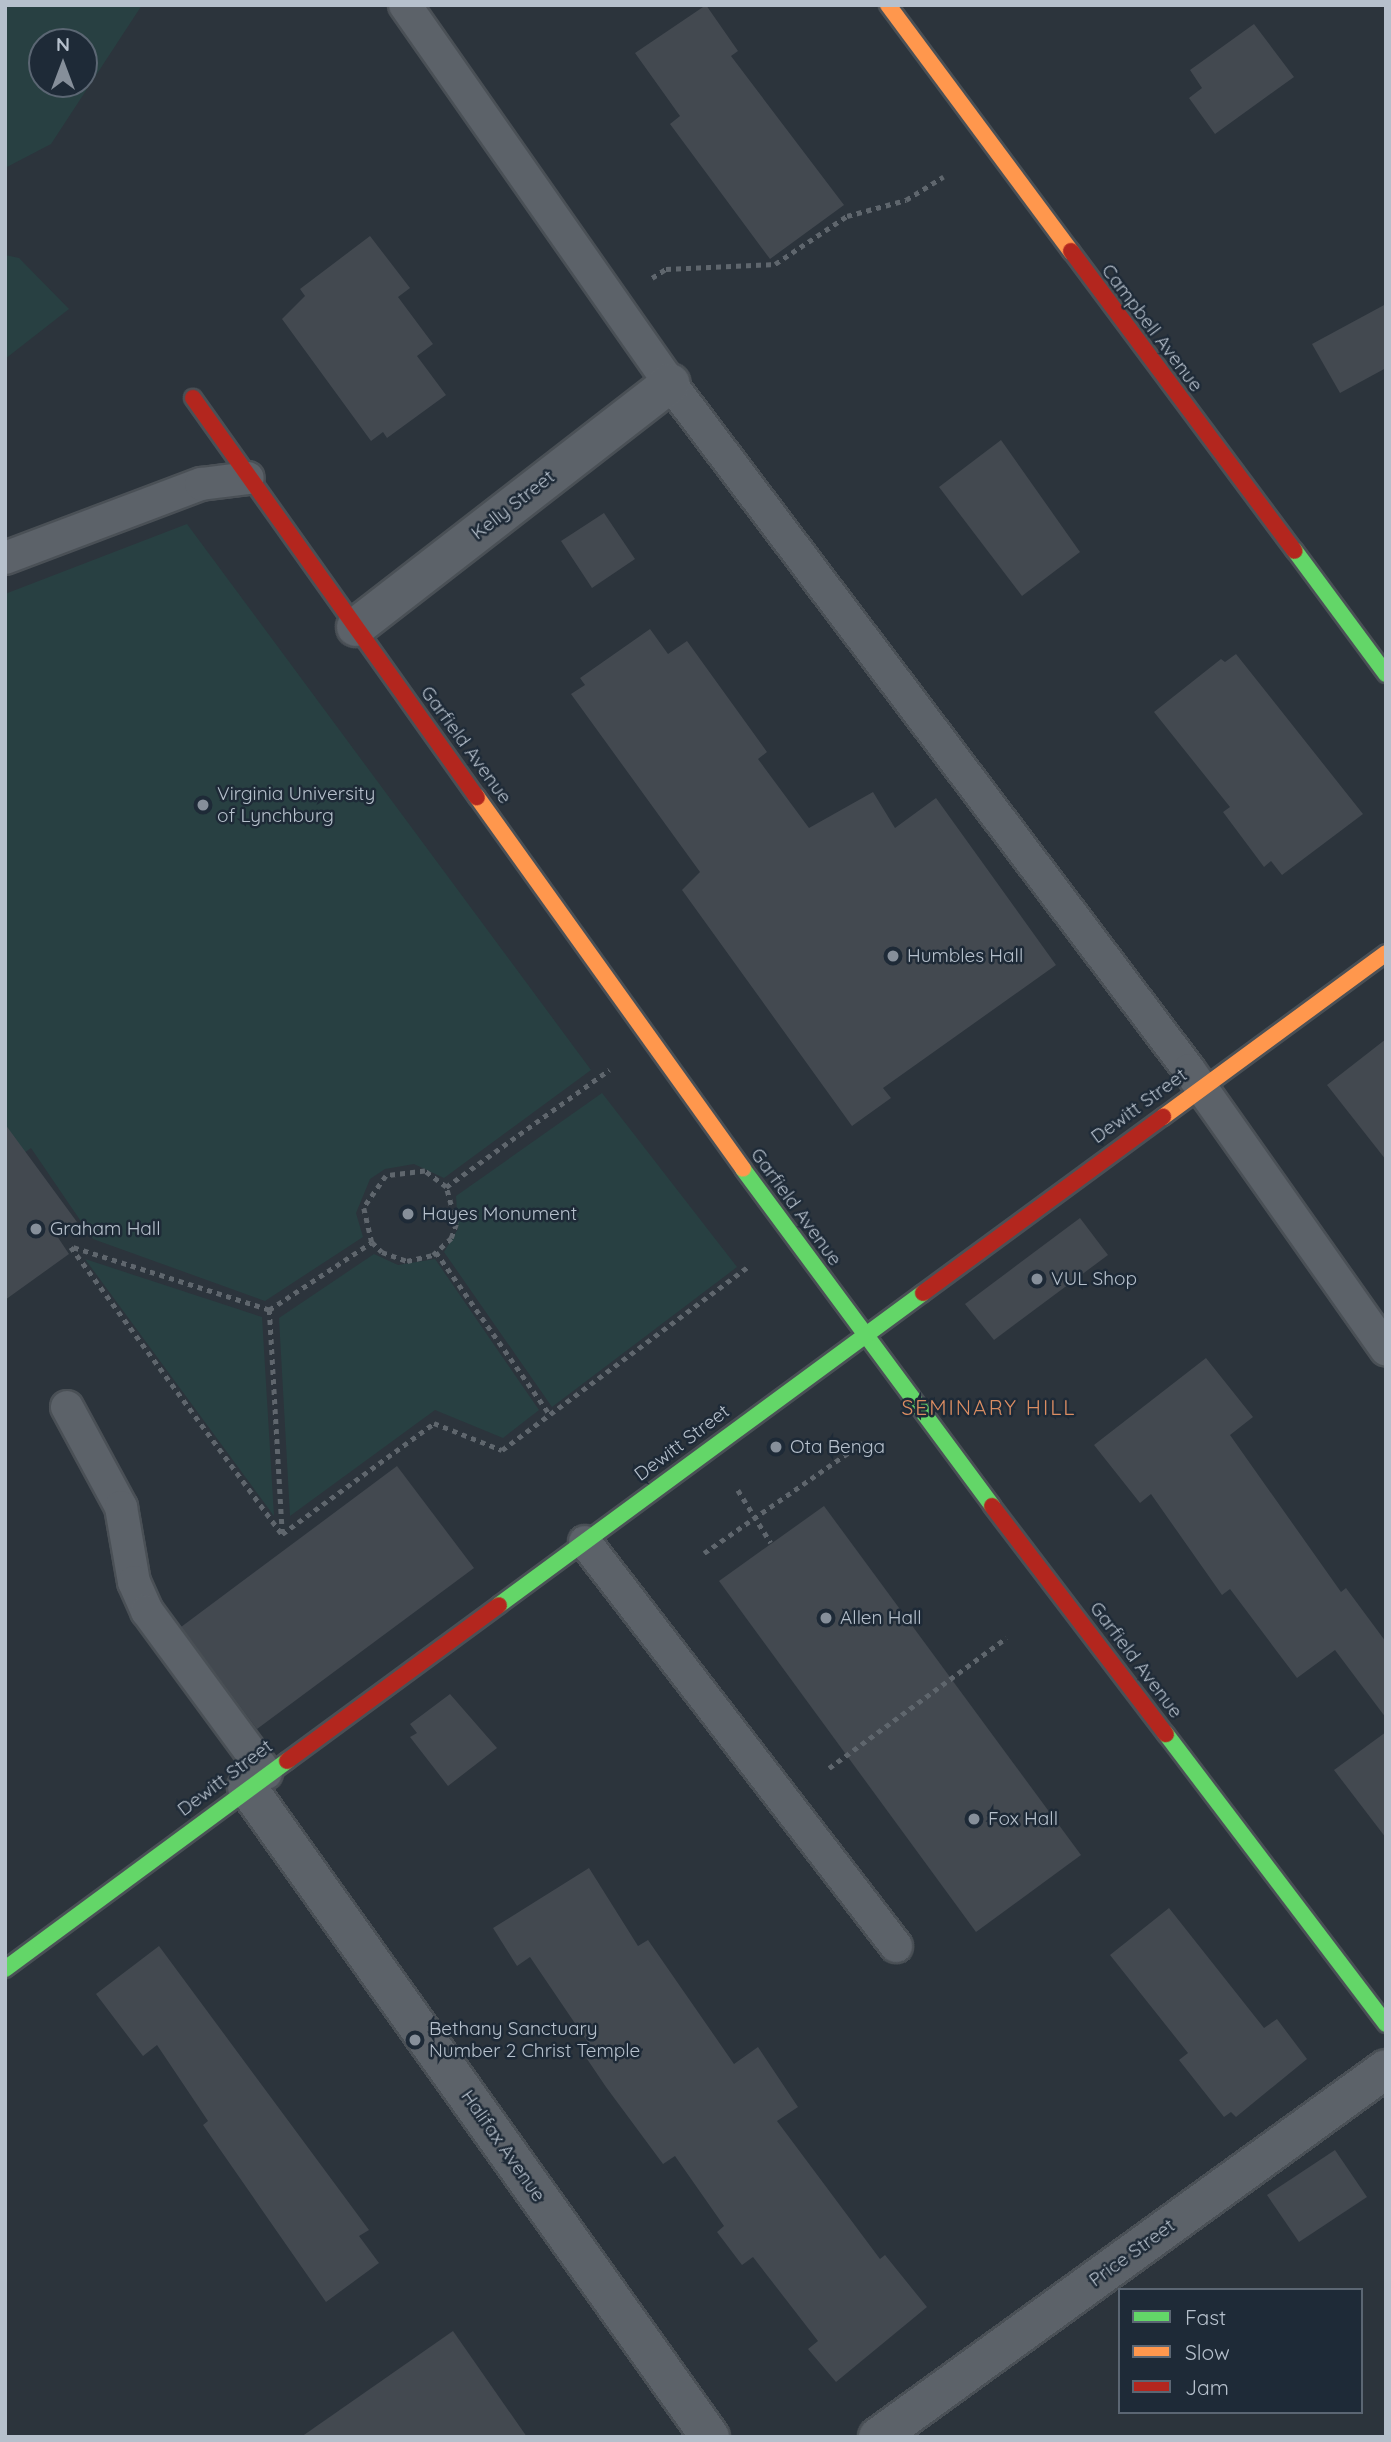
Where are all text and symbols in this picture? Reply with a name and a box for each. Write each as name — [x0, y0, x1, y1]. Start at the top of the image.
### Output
north arrow — [28, 28, 98, 98]
text: N — [56, 32, 70, 56]
street label: Campbell Avenue — [1097, 260, 1207, 396]
street label: Kelly Street — [467, 465, 559, 545]
street label: Garfield Avenue — [416, 682, 516, 808]
place label: Virginia University of Lynchburg — [217, 783, 375, 827]
marker: Virginia University of Lynchburg — [195, 797, 211, 813]
place label: Humbles Hall — [907, 945, 1023, 967]
marker: Humbles Hall — [885, 948, 901, 964]
street label: Dewitt Street — [1087, 1064, 1191, 1148]
street label: Garfield Avenue — [746, 1144, 846, 1270]
place label: Hayes Monument — [422, 1203, 577, 1225]
marker: Hayes Monument — [400, 1206, 416, 1222]
place label: Graham Hall — [50, 1218, 161, 1240]
marker: Graham Hall — [28, 1221, 44, 1237]
place label: VUL Shop — [1051, 1268, 1137, 1290]
marker: VUL Shop — [1029, 1271, 1045, 1287]
district label: SEMINARY HILL — [903, 1394, 1075, 1420]
street label: Dewitt Street — [630, 1400, 734, 1486]
place label: Ota Benga — [790, 1436, 885, 1458]
marker: Ota Benga — [768, 1439, 784, 1455]
street label: Garfield Avenue — [1085, 1597, 1187, 1723]
place label: Allen Hall — [840, 1607, 922, 1629]
marker: Allen Hall — [818, 1610, 834, 1626]
street label: Dewitt Street — [173, 1735, 277, 1821]
place label: Fox Hall — [988, 1808, 1058, 1830]
marker: Fox Hall — [966, 1811, 982, 1827]
place label: Bethany Sanctuary Number 2 Christ Temple — [429, 2018, 640, 2062]
marker: Bethany Sanctuary Number 2 Christ Temple — [407, 2032, 423, 2048]
street label: Halifax Avenue — [456, 2086, 550, 2206]
street label: Price Street — [1085, 2214, 1179, 2292]
legend — [1118, 2288, 1363, 2414]
text: Fast — [1185, 2304, 1226, 2330]
text: Slow — [1185, 2339, 1230, 2365]
text: Jam — [1185, 2374, 1229, 2400]

